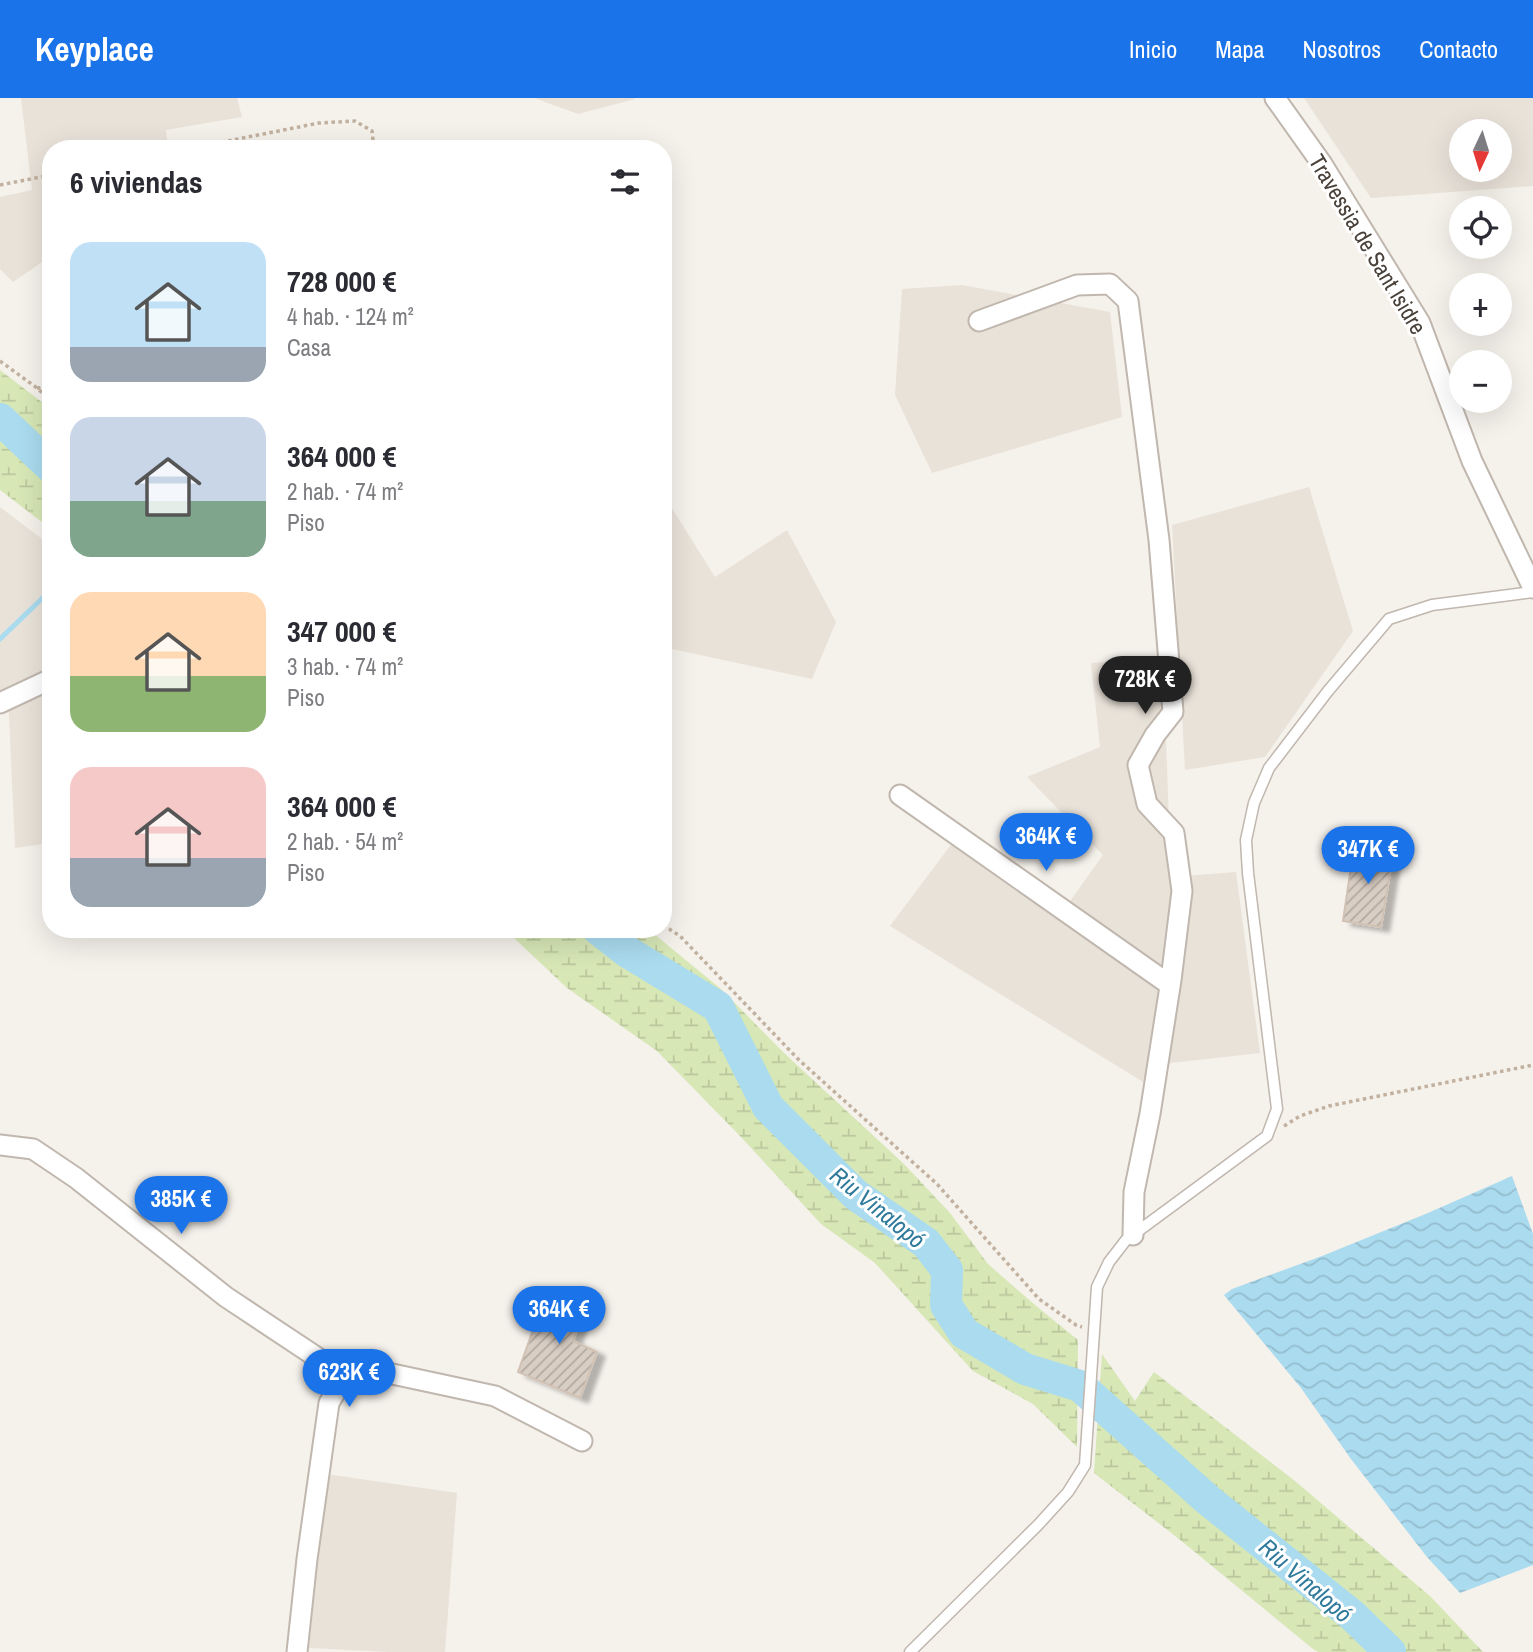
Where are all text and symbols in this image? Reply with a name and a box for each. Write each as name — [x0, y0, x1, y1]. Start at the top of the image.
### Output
text: Keyplace — [35, 27, 154, 71]
text: Inicio — [1129, 33, 1177, 65]
text: Mapa — [1215, 33, 1264, 65]
text: Nosotros — [1302, 33, 1381, 65]
text: Contacto — [1419, 33, 1498, 65]
north arrow — [1449, 119, 1512, 182]
map controls — [1449, 119, 1512, 413]
street label: Travessia de Sant Isidre — [1302, 148, 1434, 340]
text: 6 viviendas — [70, 162, 203, 202]
icon: filters — [606, 163, 644, 201]
button: locate — [1449, 196, 1512, 259]
text: 728 000 € — [287, 261, 396, 301]
icon: home — [126, 270, 210, 354]
button: + — [1449, 273, 1512, 336]
text: 4 hab. · 124 m² — [287, 301, 414, 332]
text: Casa — [287, 332, 331, 363]
button: − — [1449, 350, 1512, 413]
text: 364 000 € — [287, 436, 396, 476]
icon: home — [126, 445, 210, 529]
text: 2 hab. · 74 m² — [287, 476, 403, 507]
text: Piso — [287, 507, 325, 538]
text: 347 000 € — [287, 611, 396, 651]
icon: home — [126, 620, 210, 704]
text: 3 hab. · 74 m² — [287, 651, 403, 682]
pin: 728K € — [1088, 656, 1202, 716]
text: 728K € — [1115, 663, 1175, 694]
text: Piso — [287, 682, 325, 713]
text: 364 000 € — [287, 786, 396, 826]
icon: home — [126, 795, 210, 879]
pin: 364K € — [989, 814, 1103, 873]
text: 364K € — [1016, 820, 1076, 851]
text: 2 hab. · 54 m² — [287, 826, 403, 857]
pin: 347K € — [1311, 826, 1425, 886]
text: 347K € — [1338, 833, 1398, 864]
text: Piso — [287, 857, 325, 888]
water label: Riu Vinalopó — [824, 1159, 932, 1255]
pin: 385K € — [124, 1176, 238, 1236]
text: 385K € — [151, 1183, 211, 1214]
pin: 364K € — [502, 1286, 616, 1346]
text: 364K € — [529, 1293, 589, 1324]
pin: 623K € — [292, 1350, 406, 1409]
text: 623K € — [319, 1356, 379, 1387]
water label: Riu Vinalopó — [1253, 1531, 1359, 1629]

